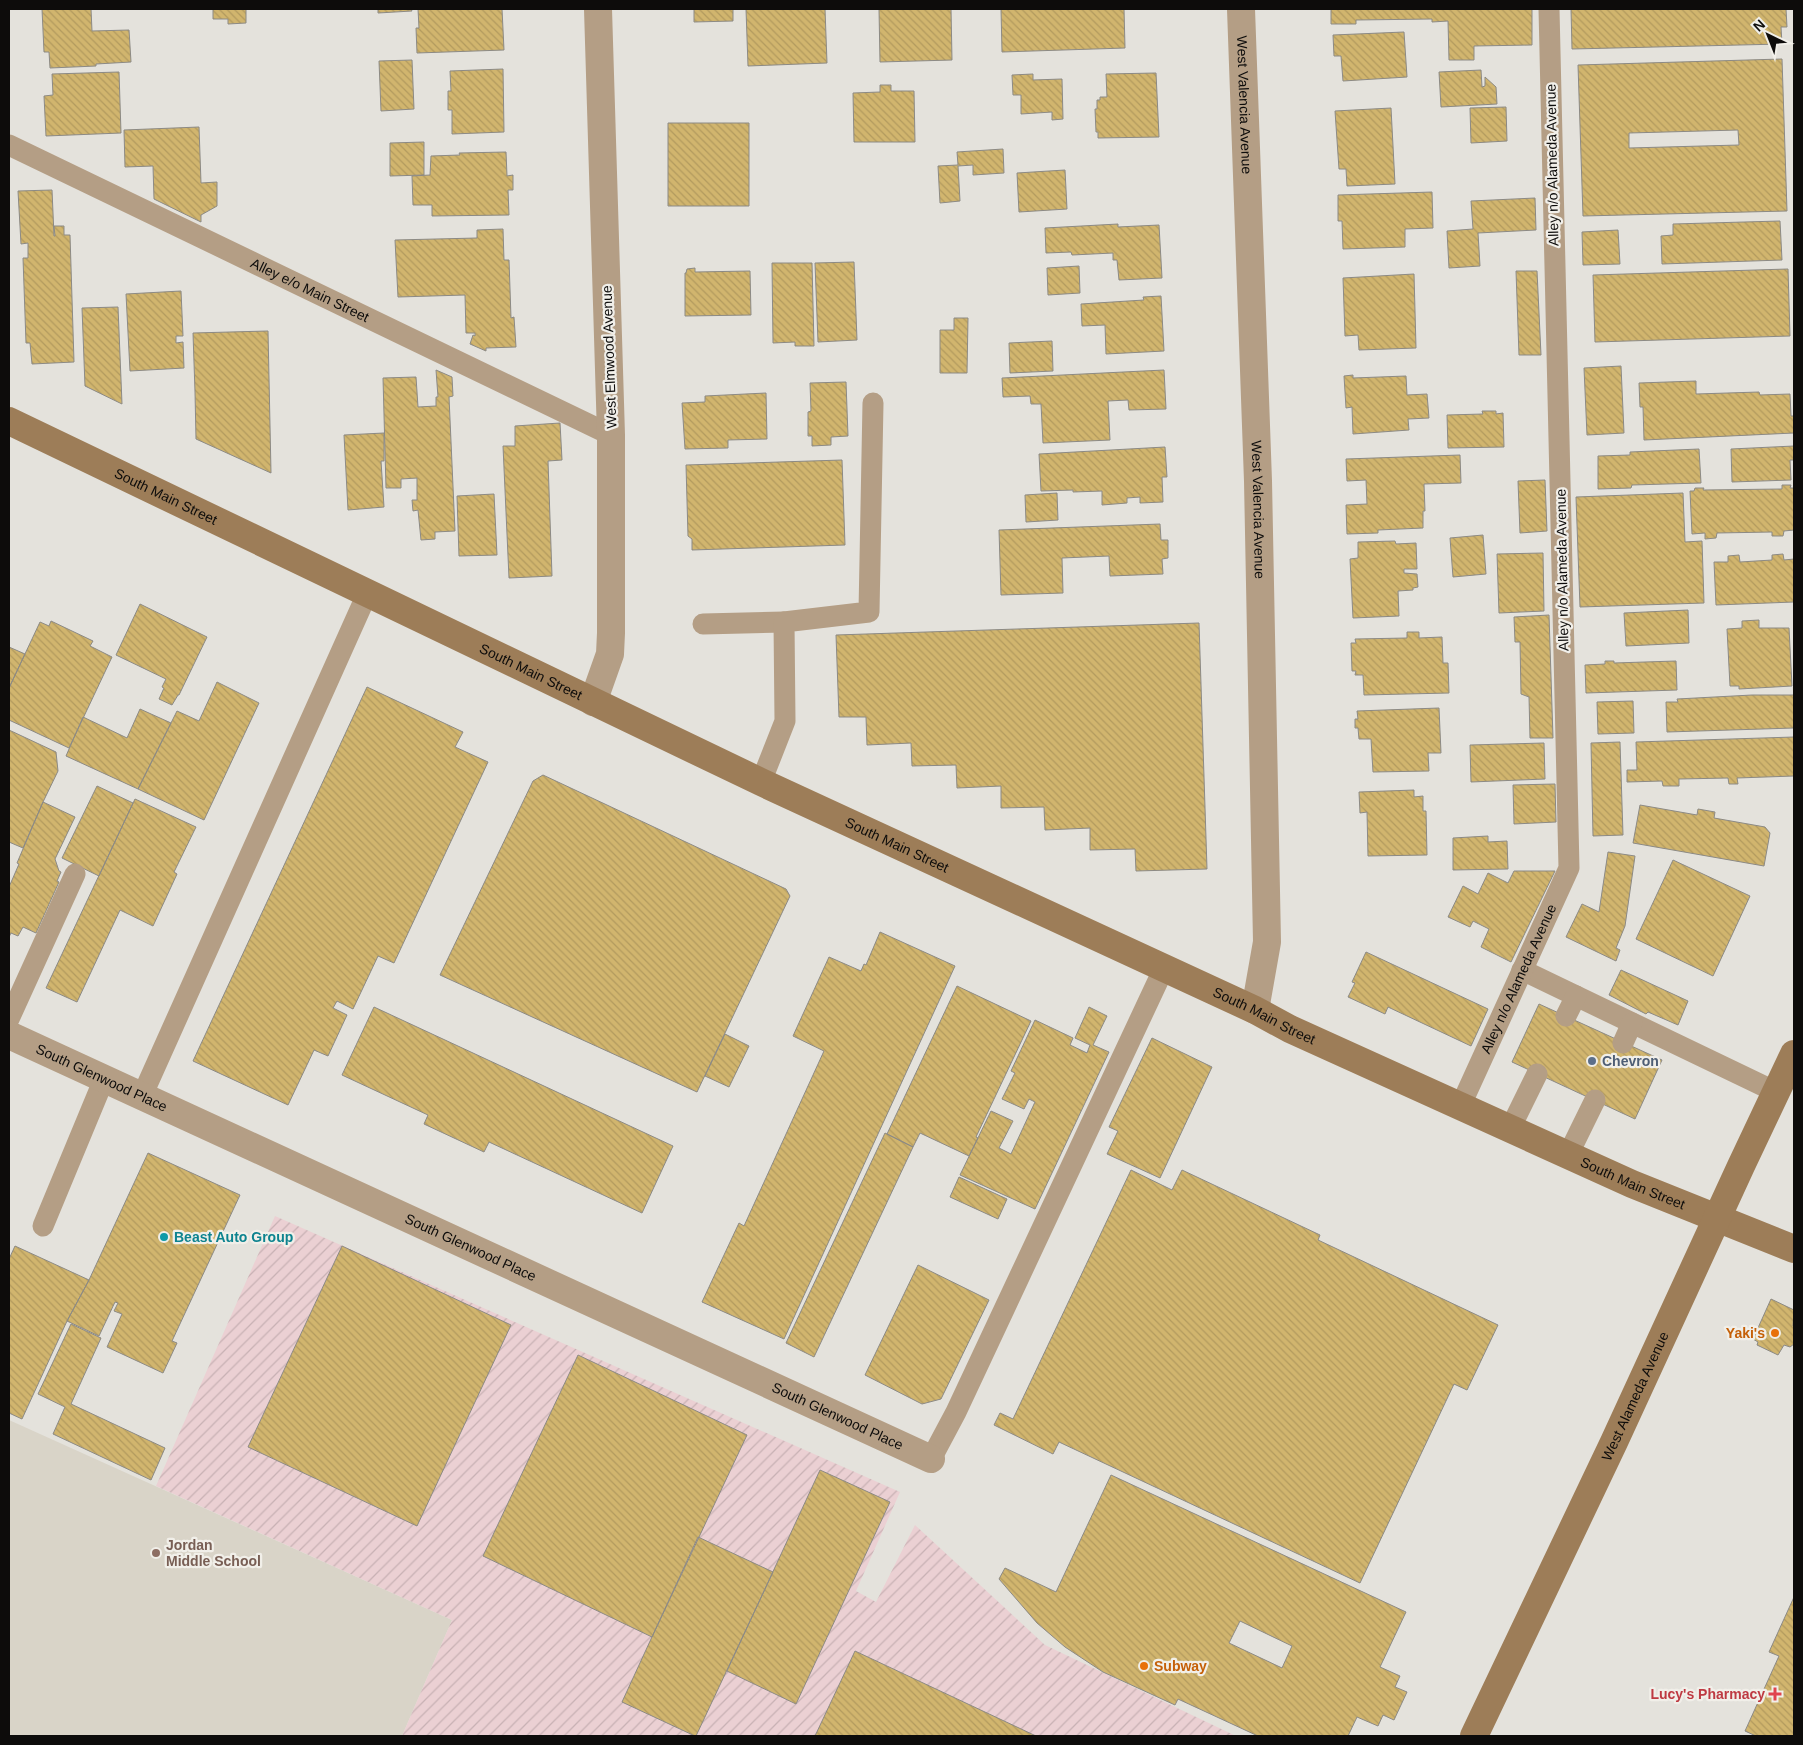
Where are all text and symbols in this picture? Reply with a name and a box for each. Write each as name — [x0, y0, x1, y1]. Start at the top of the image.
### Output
north arrow — [1743, 10, 1793, 60]
text: N — [1750, 16, 1768, 35]
street label: West Valencia Avenue — [1234, 35, 1255, 175]
street label: Alley n/o Alameda Avenue — [1543, 83, 1561, 246]
street label: Alley e/o Main Street — [248, 255, 372, 325]
street label: West Elmwood Avenue — [598, 285, 619, 429]
street label: West Valencia Avenue — [1249, 440, 1268, 579]
street label: South Main Street — [112, 465, 220, 528]
street label: Alley n/o Alameda Avenue — [1553, 488, 1571, 651]
street label: South Main Street — [477, 640, 585, 703]
street label: South Main Street — [843, 814, 951, 876]
street label: Alley n/o Alameda Avenue — [1477, 901, 1560, 1056]
street label: South Main Street — [1210, 984, 1318, 1047]
street label: South Glenwood Place — [34, 1041, 170, 1115]
place label: Chevron — [1602, 1053, 1659, 1069]
marker: Chevron — [1586, 1055, 1598, 1067]
street label: South Main Street — [1578, 1154, 1688, 1213]
street label: South Glenwood Place — [402, 1210, 539, 1284]
place label: Beast Auto Group — [174, 1229, 293, 1245]
marker: Beast Auto Group — [158, 1231, 170, 1243]
place label: Yaki's — [1726, 1325, 1765, 1341]
marker: Yaki's — [1769, 1327, 1781, 1339]
street label: West Alameda Avenue — [1598, 1329, 1672, 1463]
street label: South Glenwood Place — [769, 1379, 906, 1453]
place label: Jordan Middle School — [166, 1537, 261, 1569]
marker: Jordan Middle School — [150, 1547, 162, 1559]
place label: Subway — [1154, 1658, 1207, 1674]
marker: Subway — [1138, 1660, 1150, 1672]
place label: Lucy's Pharmacy — [1650, 1686, 1765, 1702]
marker: Lucy's Pharmacy — [1769, 1688, 1781, 1700]

